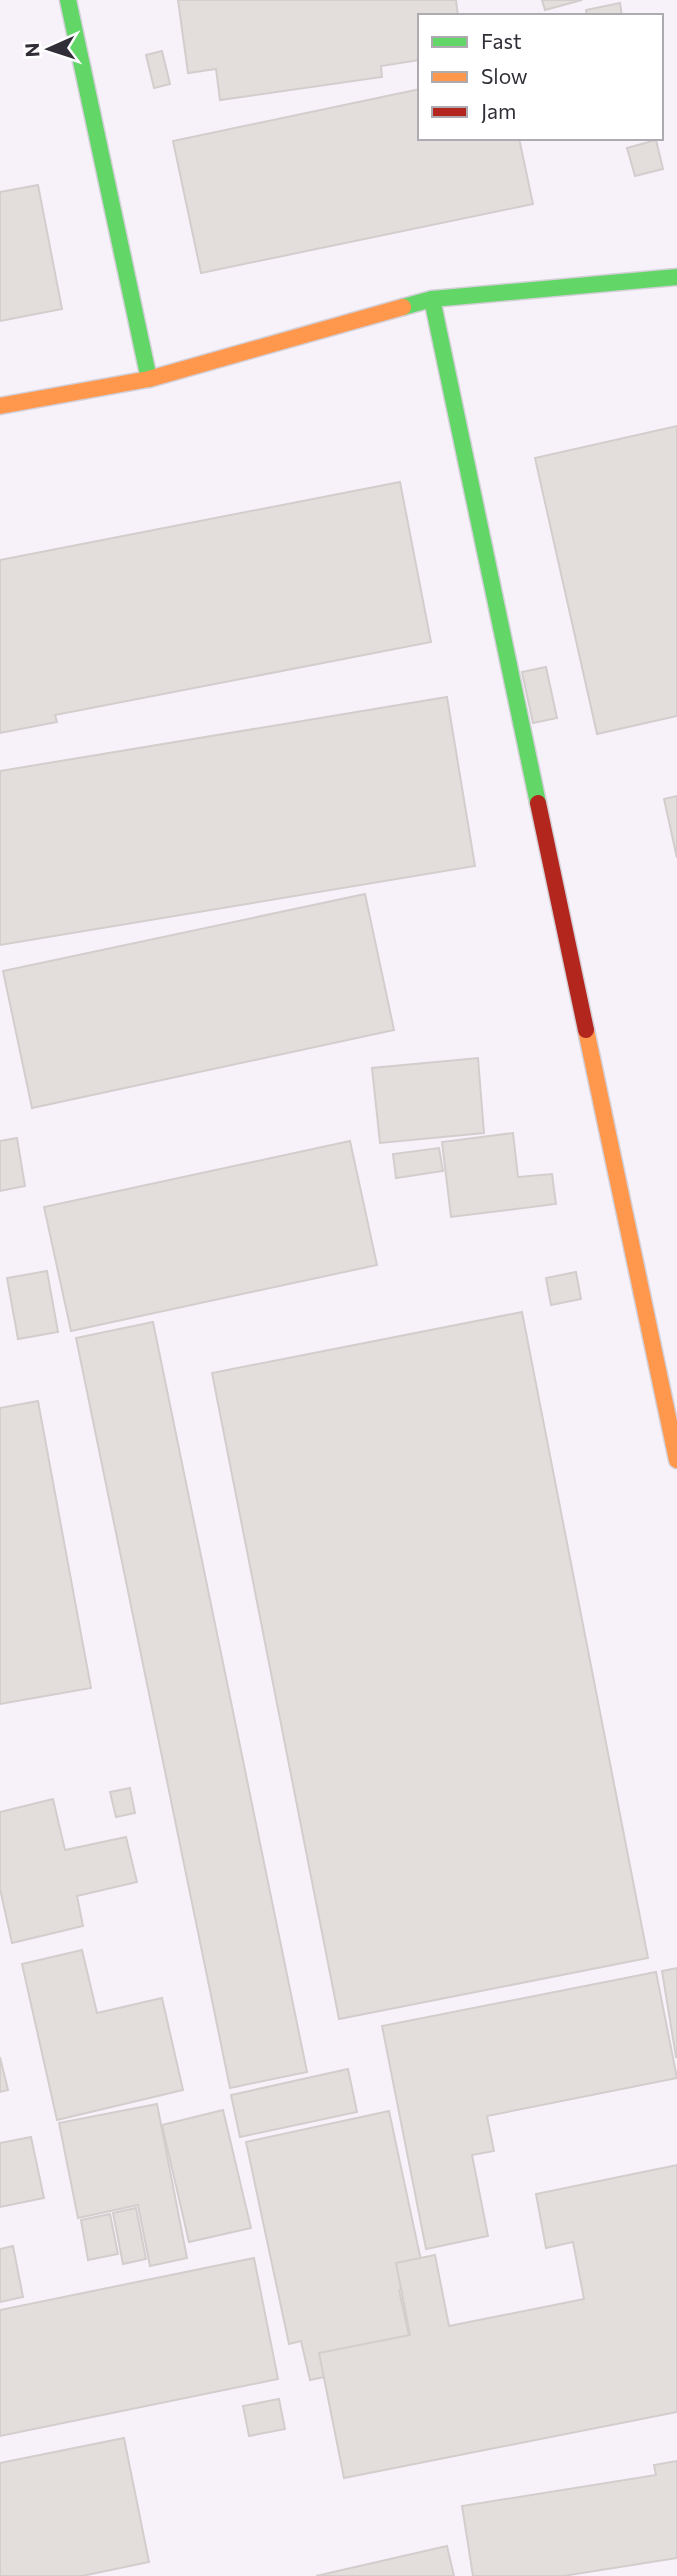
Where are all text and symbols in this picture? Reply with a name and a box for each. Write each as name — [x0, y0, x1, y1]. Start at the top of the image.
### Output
north arrow — [14, 14, 84, 84]
legend — [418, 14, 663, 140]
text: Fast — [481, 28, 522, 53]
text: N — [20, 42, 43, 58]
text: Slow — [481, 63, 528, 88]
text: Jam — [481, 98, 516, 123]

